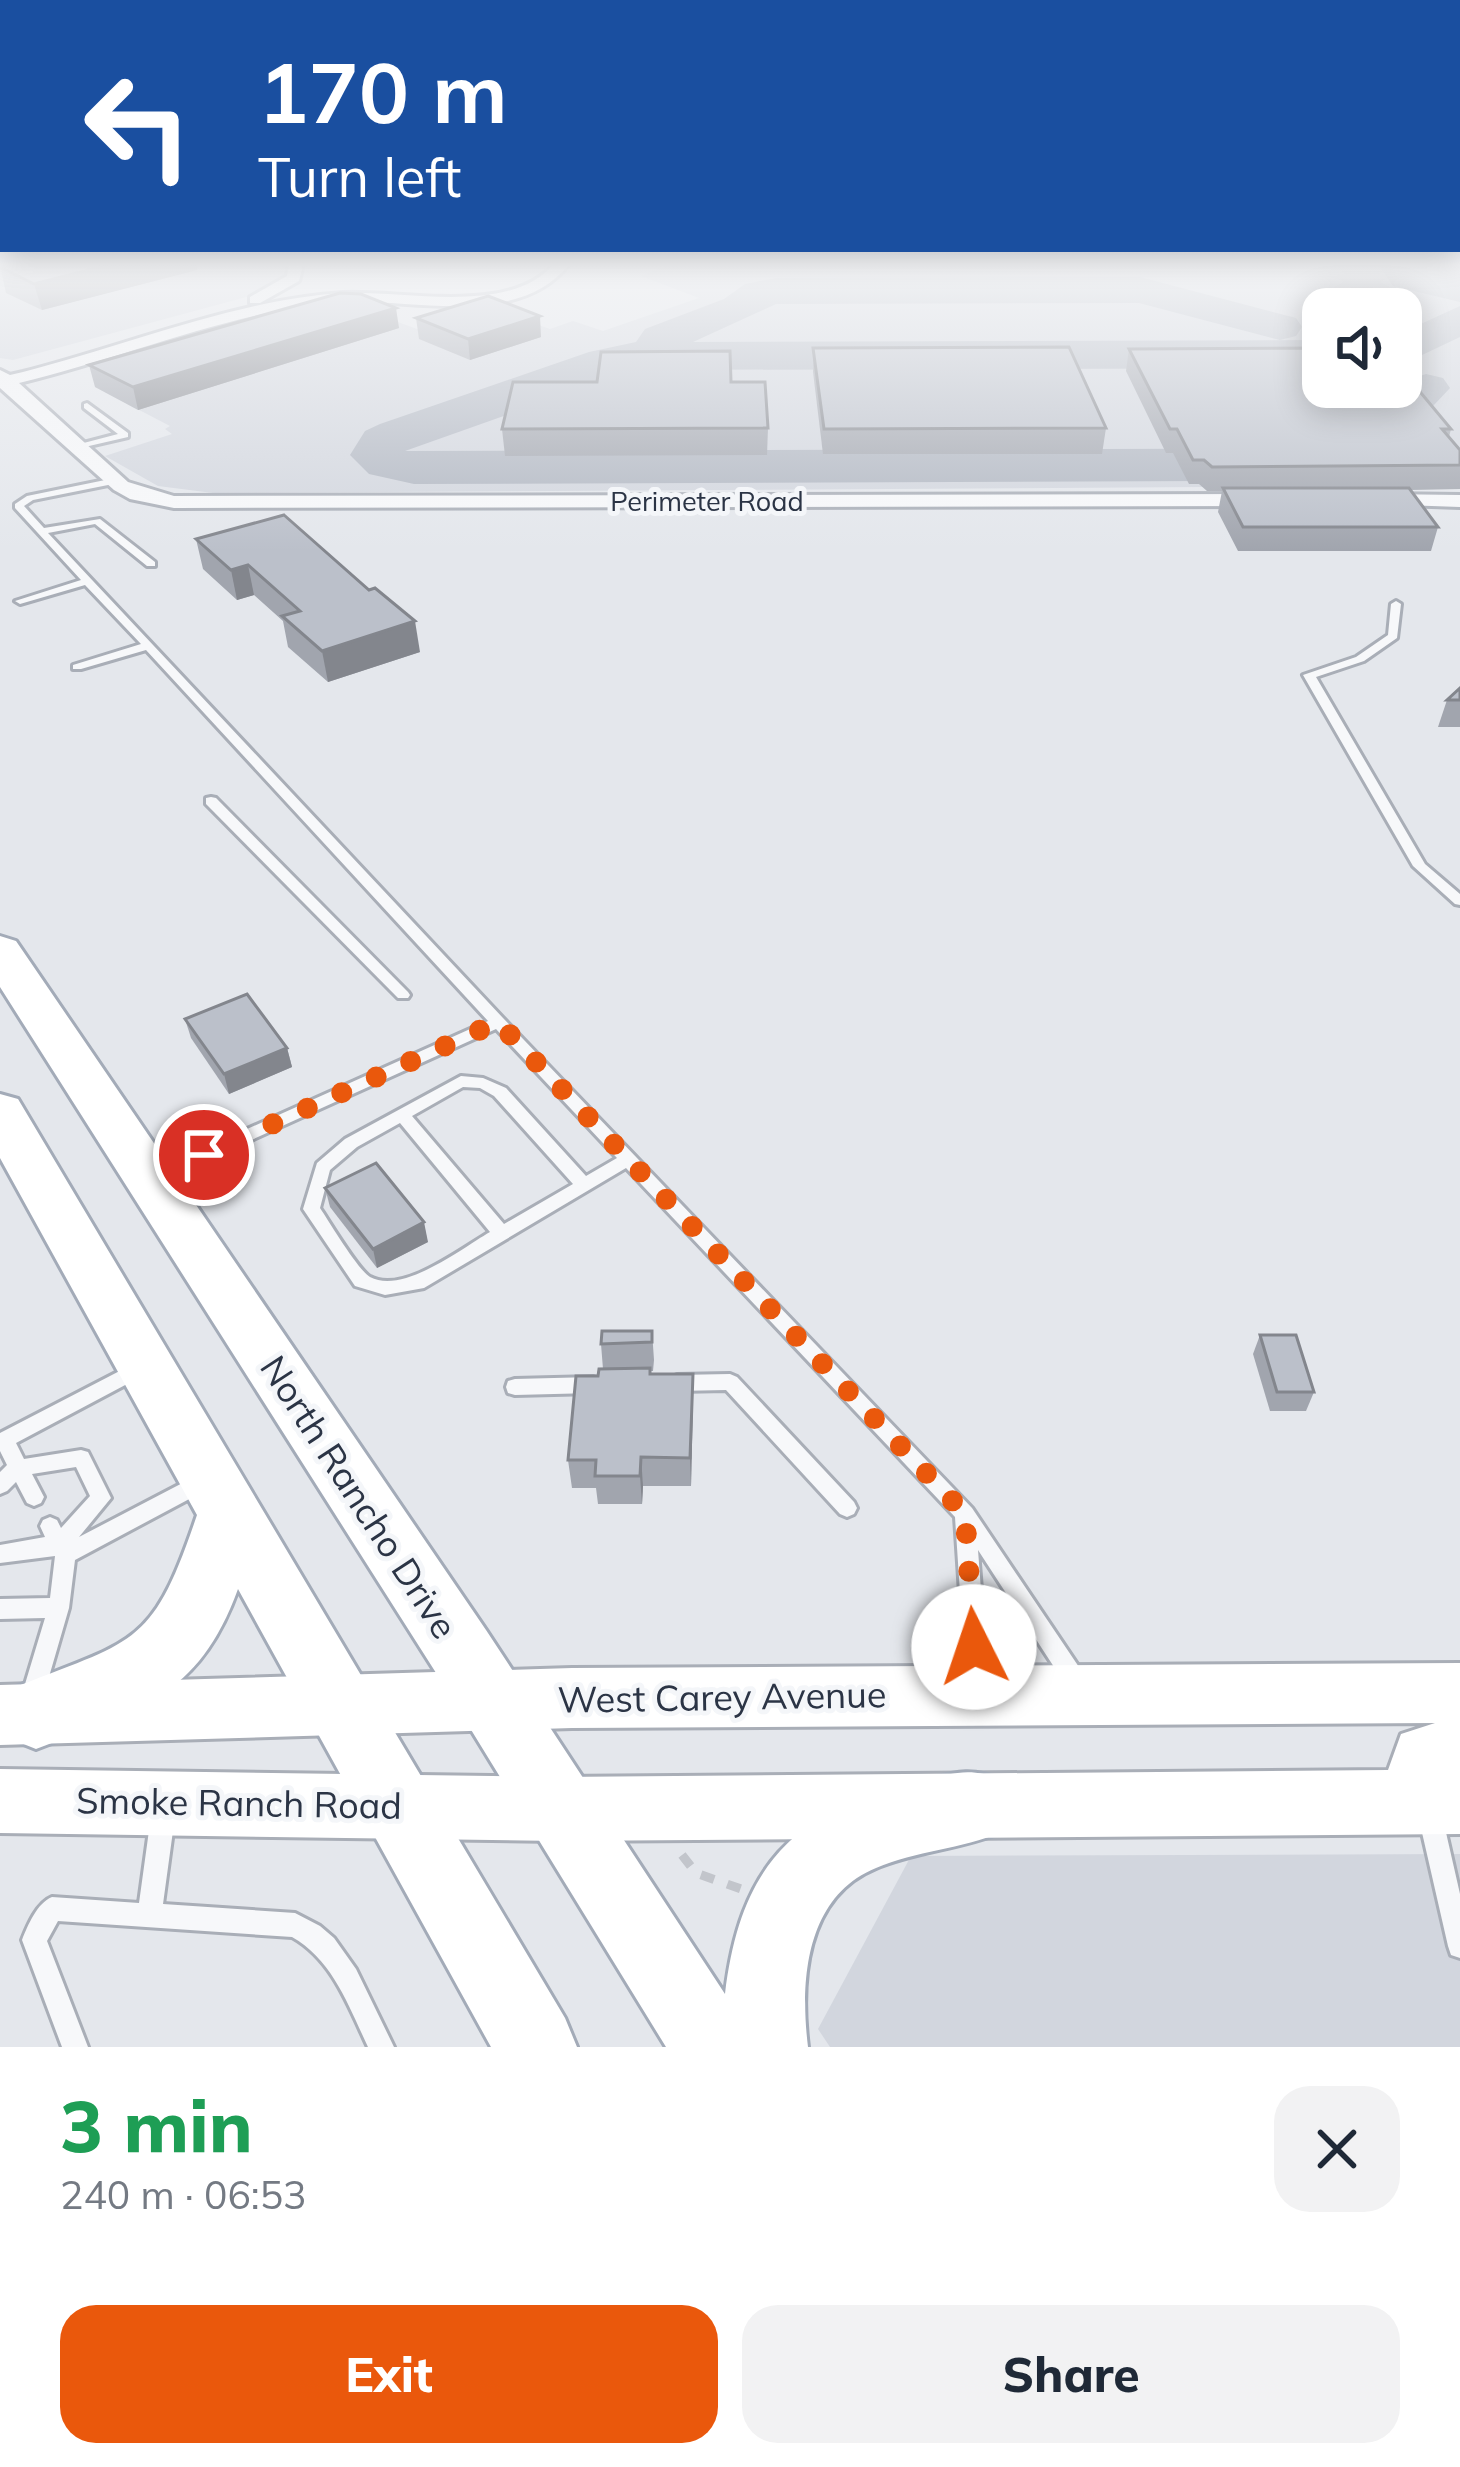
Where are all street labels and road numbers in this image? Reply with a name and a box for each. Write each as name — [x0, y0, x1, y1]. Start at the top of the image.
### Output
street label: Perimeter Road — [610, 484, 804, 518]
street label: North Rancho Drive — [251, 1347, 468, 1646]
street label: West Carey Avenue — [557, 1671, 887, 1722]
street label: Smoke Ranch Road — [76, 1777, 402, 1828]

